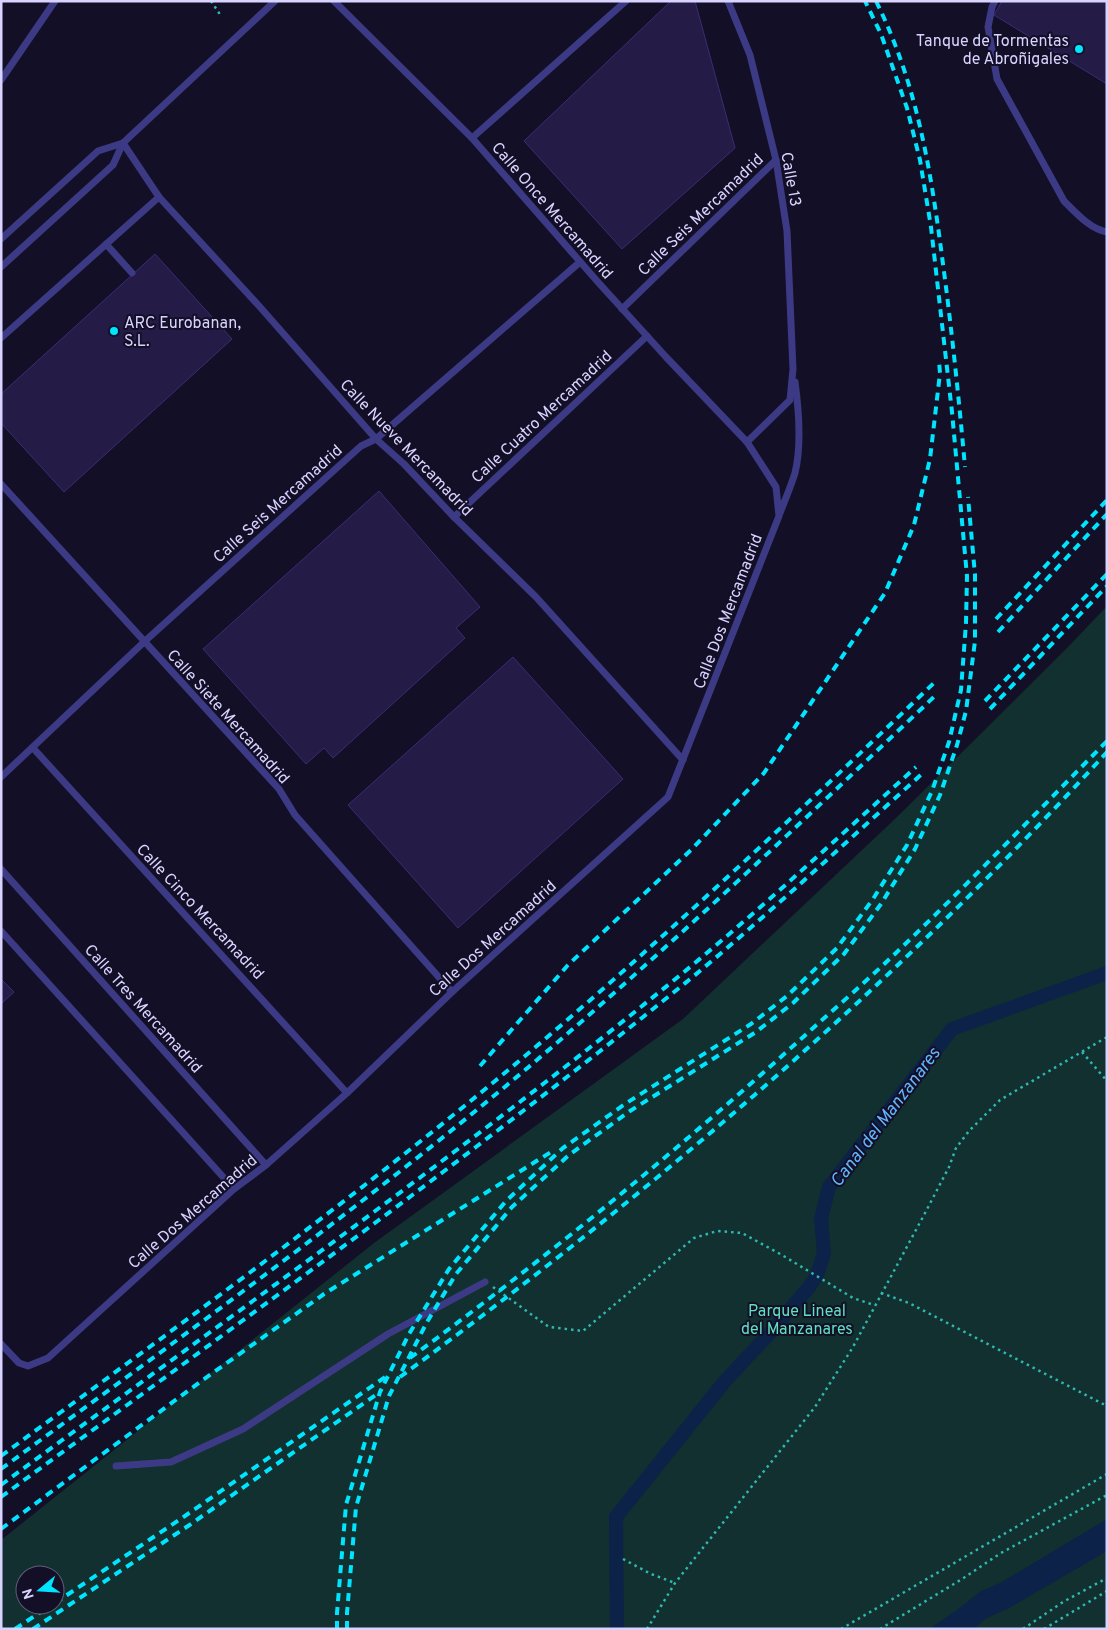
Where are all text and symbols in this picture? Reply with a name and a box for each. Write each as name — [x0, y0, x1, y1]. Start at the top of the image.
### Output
place label: Tanque de Tormentas de Abroñigales — [916, 32, 1069, 70]
marker: Tanque de Tormentas de Abroñigales — [1073, 43, 1085, 55]
street label: Calle Once Mercamadrid — [486, 139, 617, 284]
street label: Calle Seis Mercamadrid — [634, 150, 768, 281]
street label: Calle 13 — [775, 150, 805, 208]
place label: ARC Eurobanan, S.L. — [124, 314, 241, 352]
marker: ARC Eurobanan, S.L. — [108, 325, 120, 337]
street label: Calle Cuatro Mercamadrid — [468, 347, 617, 488]
street label: Calle Nueve Mercamadrid — [335, 376, 476, 521]
street label: Calle Seis Mercamadrid — [210, 441, 347, 568]
street label: Calle Dos Mercamadrid — [690, 531, 768, 692]
street label: Calle Siete Mercamadrid — [162, 646, 293, 789]
street label: Calle Cinco Mercamadrid — [131, 840, 268, 984]
street label: Calle Dos Mercamadrid — [425, 877, 561, 1002]
street label: Calle Tres Mercamadrid — [79, 941, 206, 1078]
water label: Canal del Manzanares — [826, 1043, 947, 1192]
street label: Calle Dos Mercamadrid — [125, 1151, 262, 1274]
park label: Parque Lineal del Manzanares — [741, 1302, 853, 1340]
north arrow — [15, 1565, 65, 1615]
text: N — [19, 1586, 39, 1601]

